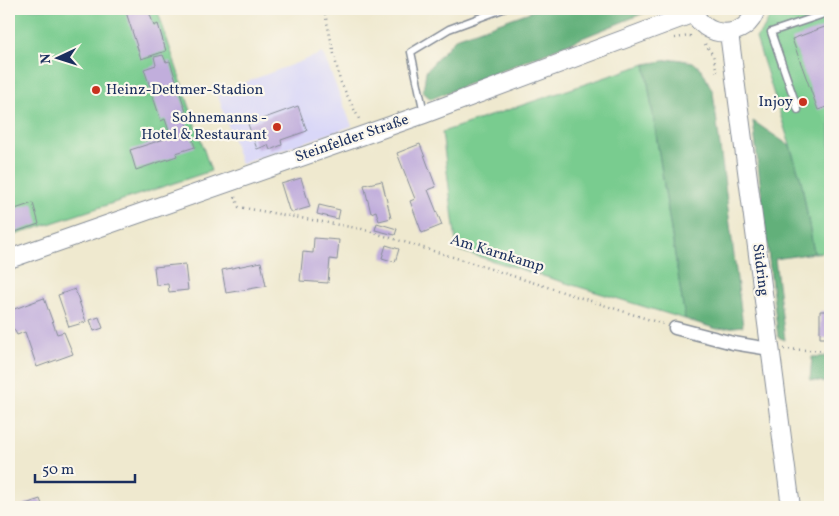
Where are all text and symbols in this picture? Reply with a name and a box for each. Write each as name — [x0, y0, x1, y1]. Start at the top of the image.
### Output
north arrow — [32, 32, 82, 82]
text: N — [37, 53, 56, 65]
place label: Heinz-Dettmer-Stadion — [106, 80, 264, 101]
marker: Heinz-Dettmer-Stadion — [90, 84, 102, 96]
place label: Injoy — [759, 92, 793, 113]
marker: Injoy — [797, 96, 809, 108]
place label: Sohnemanns - Hotel & Restaurant — [141, 108, 267, 146]
street label: Steinfelder Straße — [292, 110, 412, 168]
marker: Sohnemanns - Hotel & Restaurant — [271, 121, 283, 133]
street label: Am Karnkamp — [447, 230, 547, 278]
street label: Südring — [746, 243, 774, 298]
scale bar — [35, 451, 135, 483]
text: 50 m — [42, 460, 74, 481]

